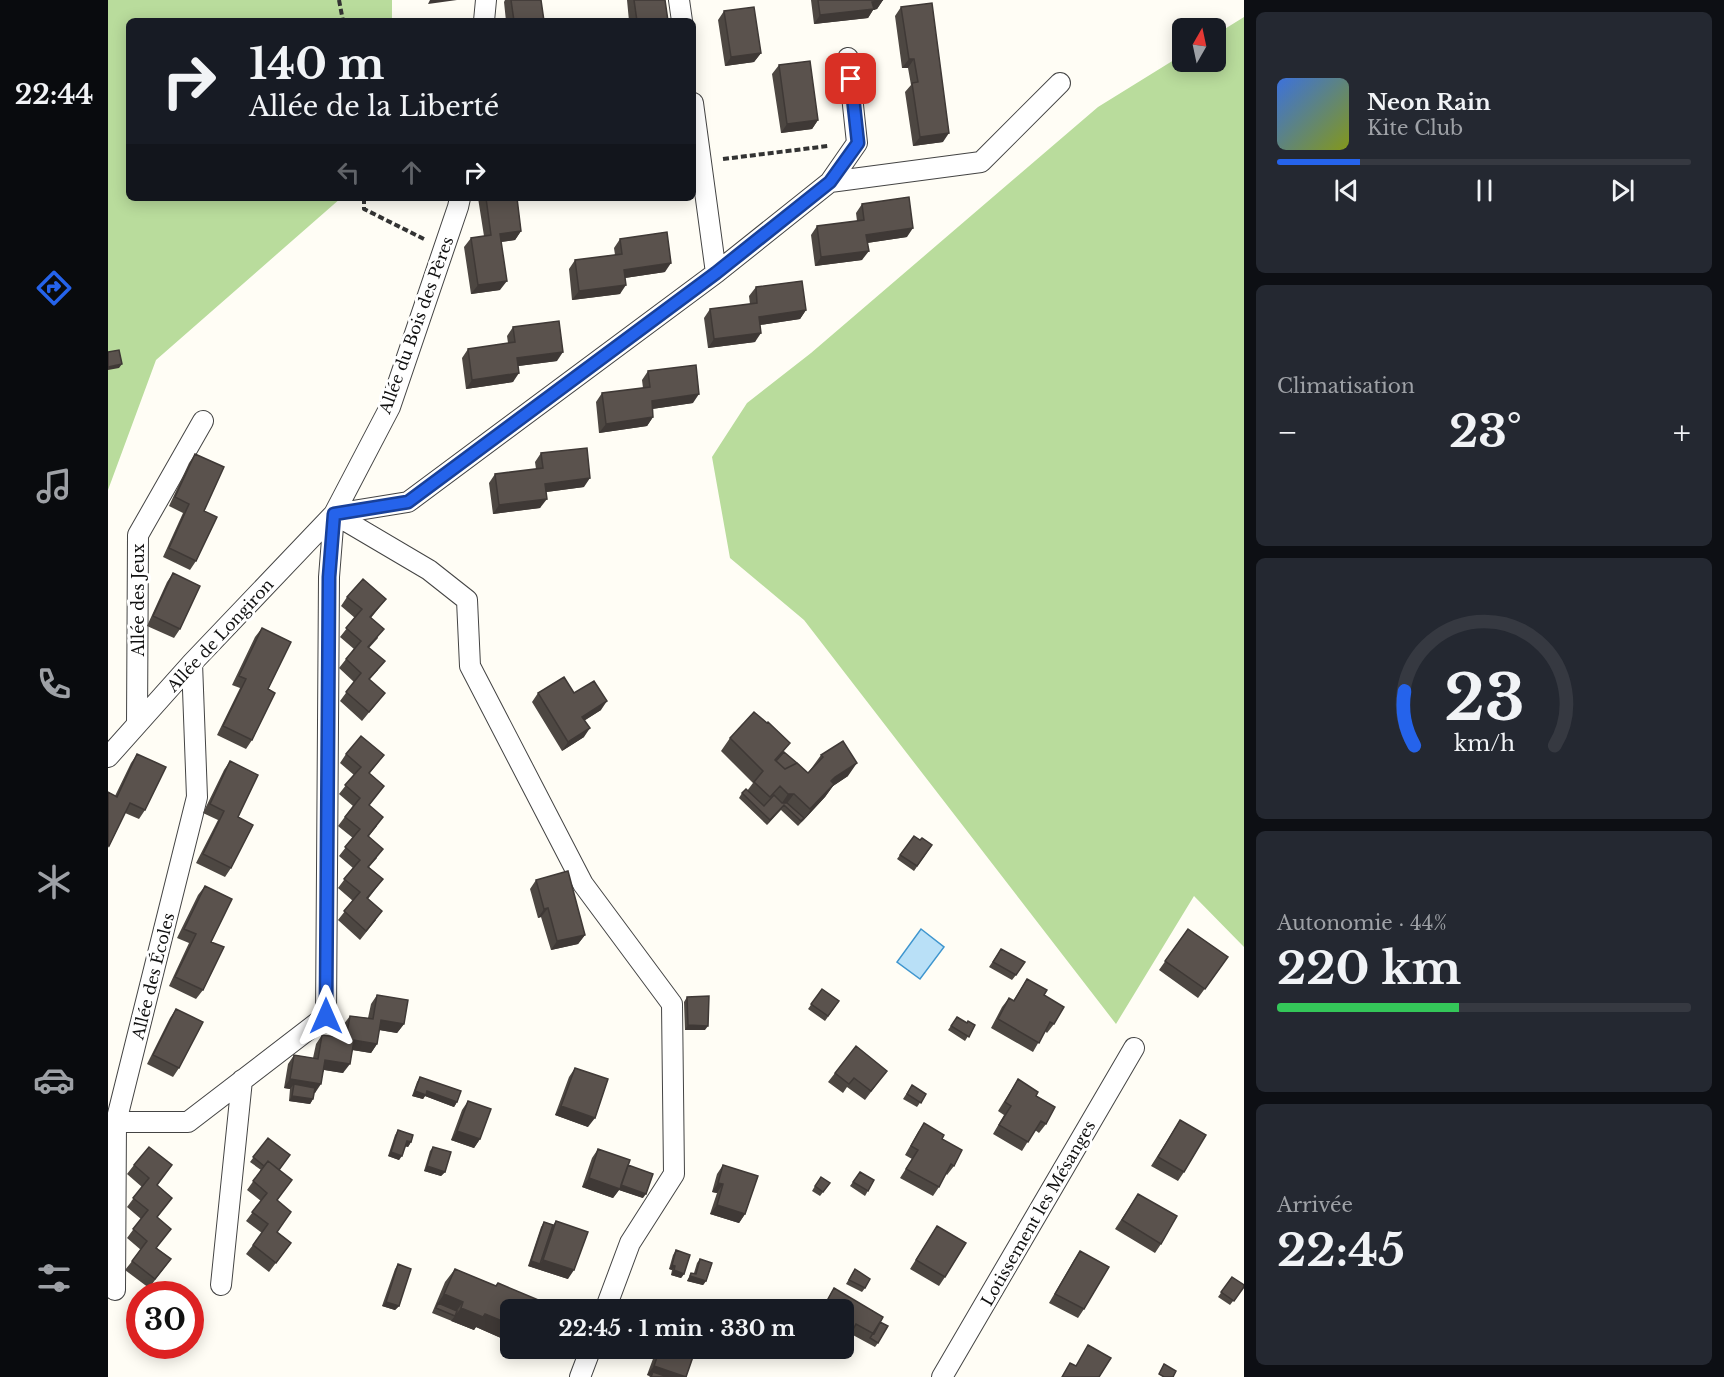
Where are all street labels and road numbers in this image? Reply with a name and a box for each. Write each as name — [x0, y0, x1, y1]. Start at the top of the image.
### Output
street label: Allée du Bois des Pères — [374, 234, 457, 417]
street label: Allée des Jeux — [128, 543, 148, 658]
street label: Allée de Longiron — [162, 574, 278, 696]
street label: Allée des Écoles — [127, 911, 178, 1042]
street label: Lotissement les Mésanges — [977, 1117, 1099, 1309]

